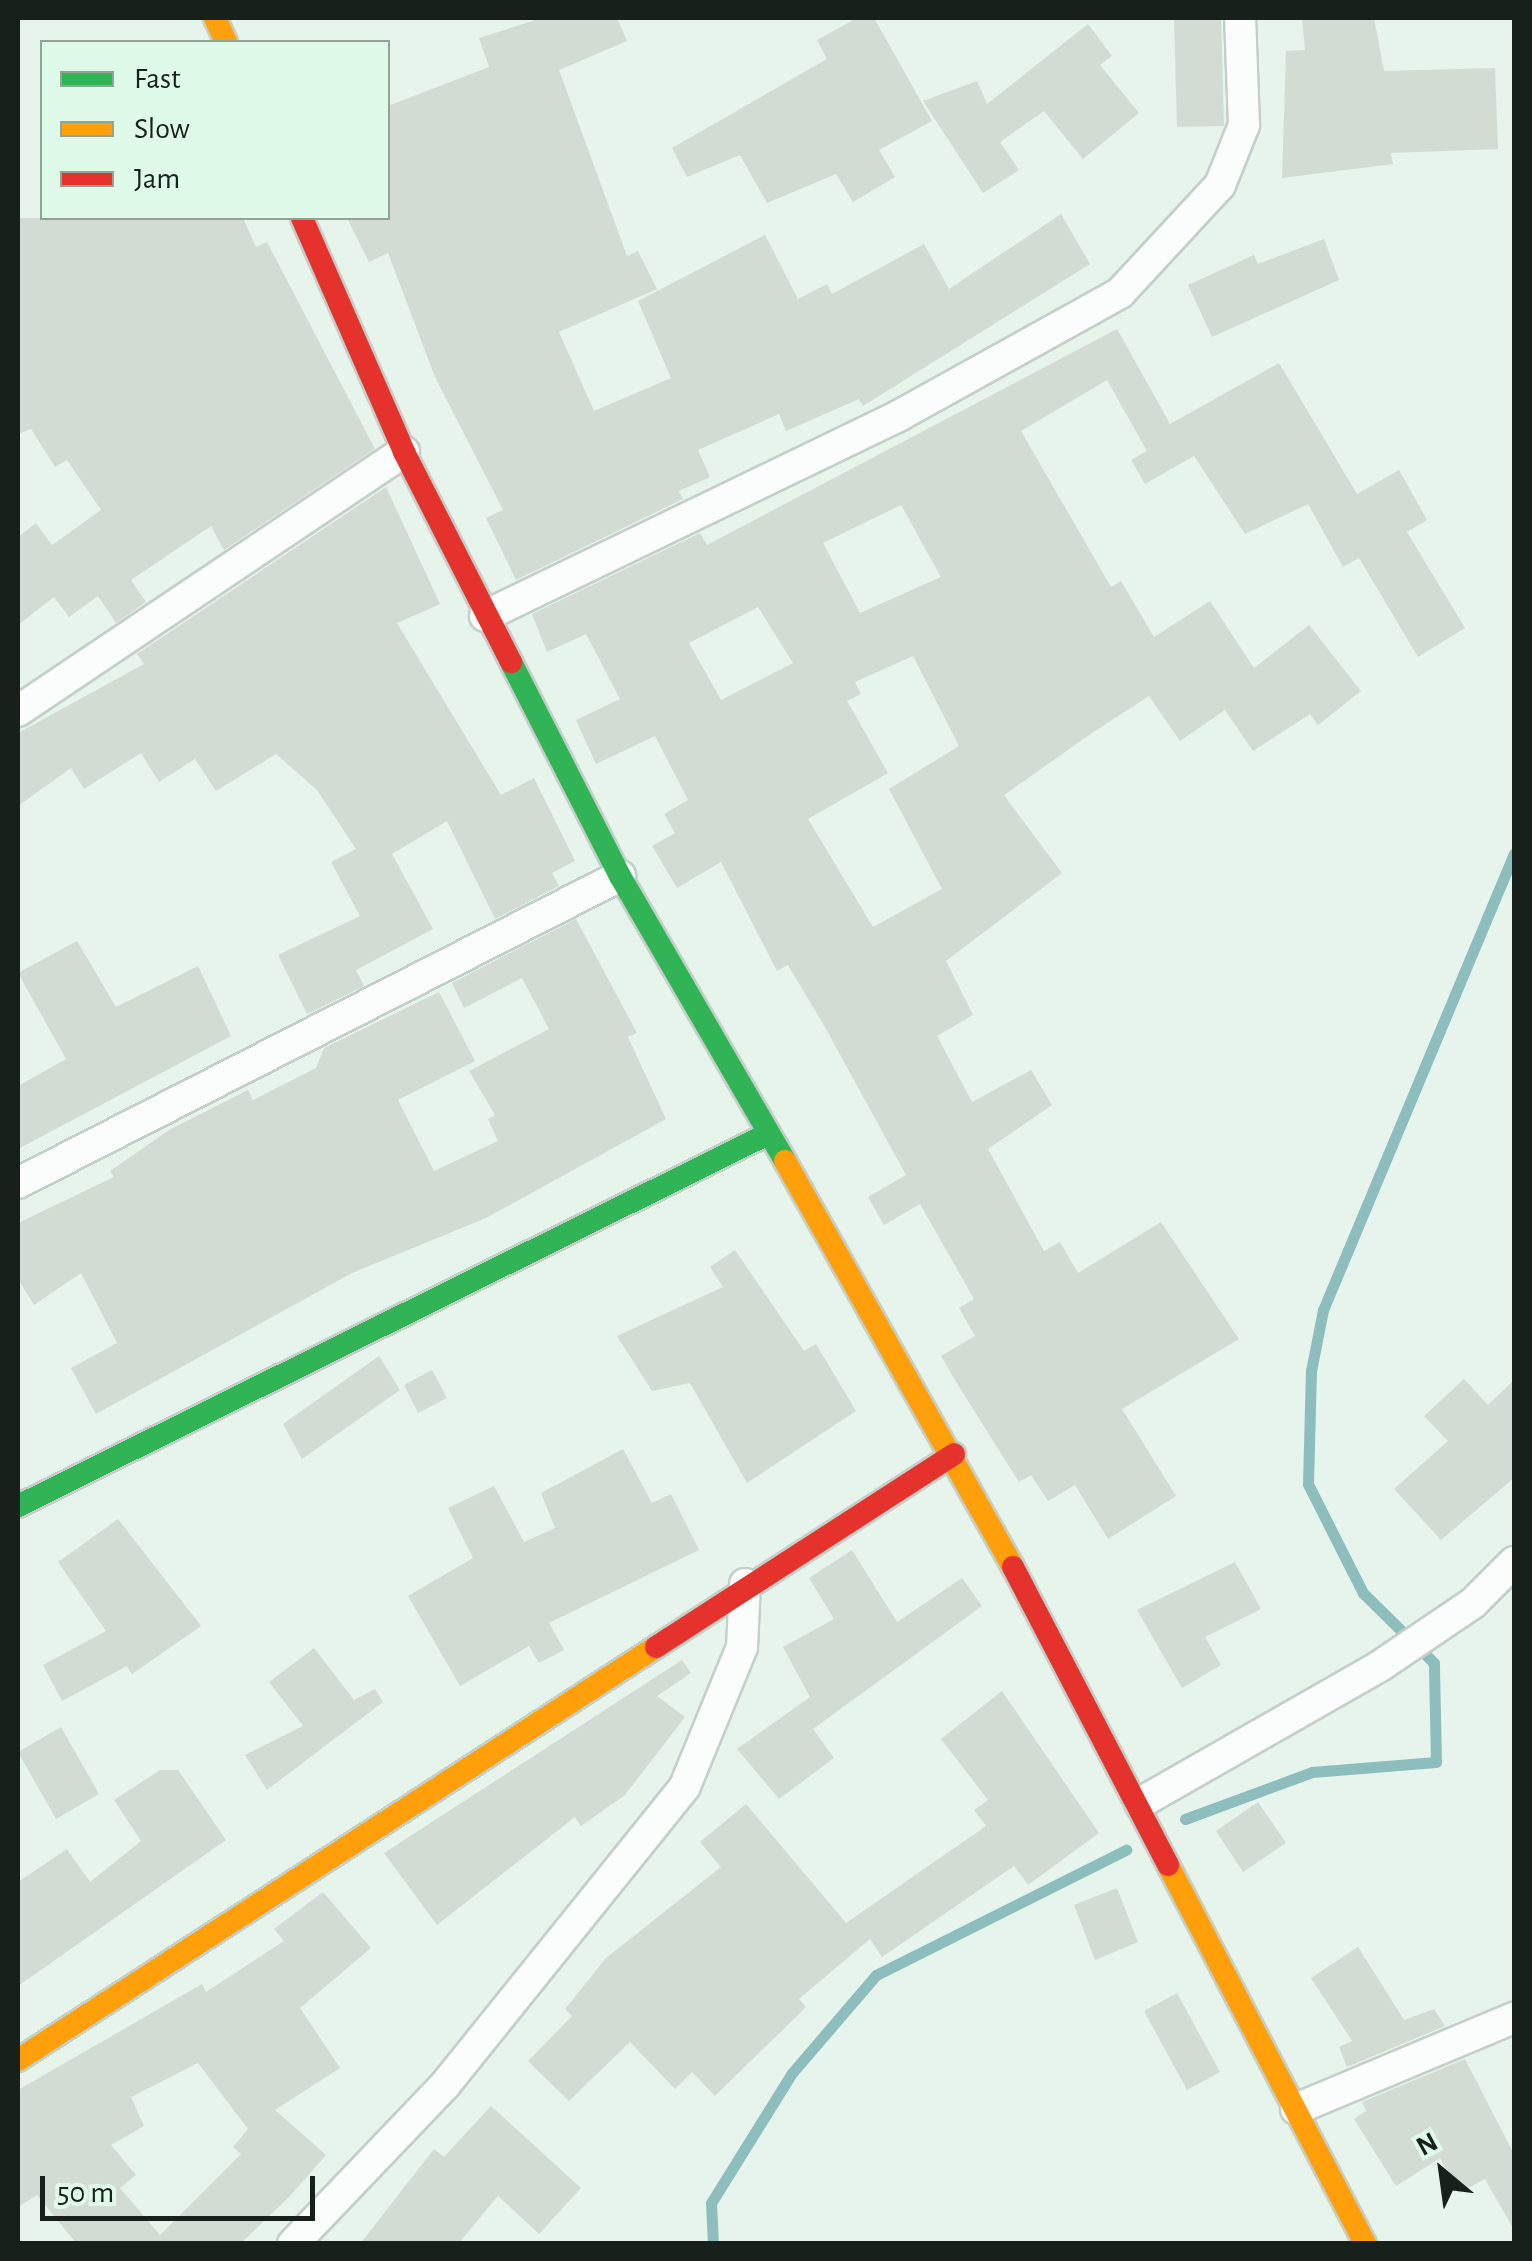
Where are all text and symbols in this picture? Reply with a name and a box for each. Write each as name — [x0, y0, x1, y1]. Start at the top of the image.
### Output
legend — [40, 40, 390, 220]
text: Fast — [134, 64, 181, 94]
text: Slow — [134, 114, 190, 144]
text: Jam — [134, 164, 180, 194]
north arrow — [1392, 2121, 1492, 2221]
text: N — [1412, 2128, 1443, 2162]
scale bar — [45, 2156, 320, 2218]
text: 50 m — [57, 2178, 114, 2208]

